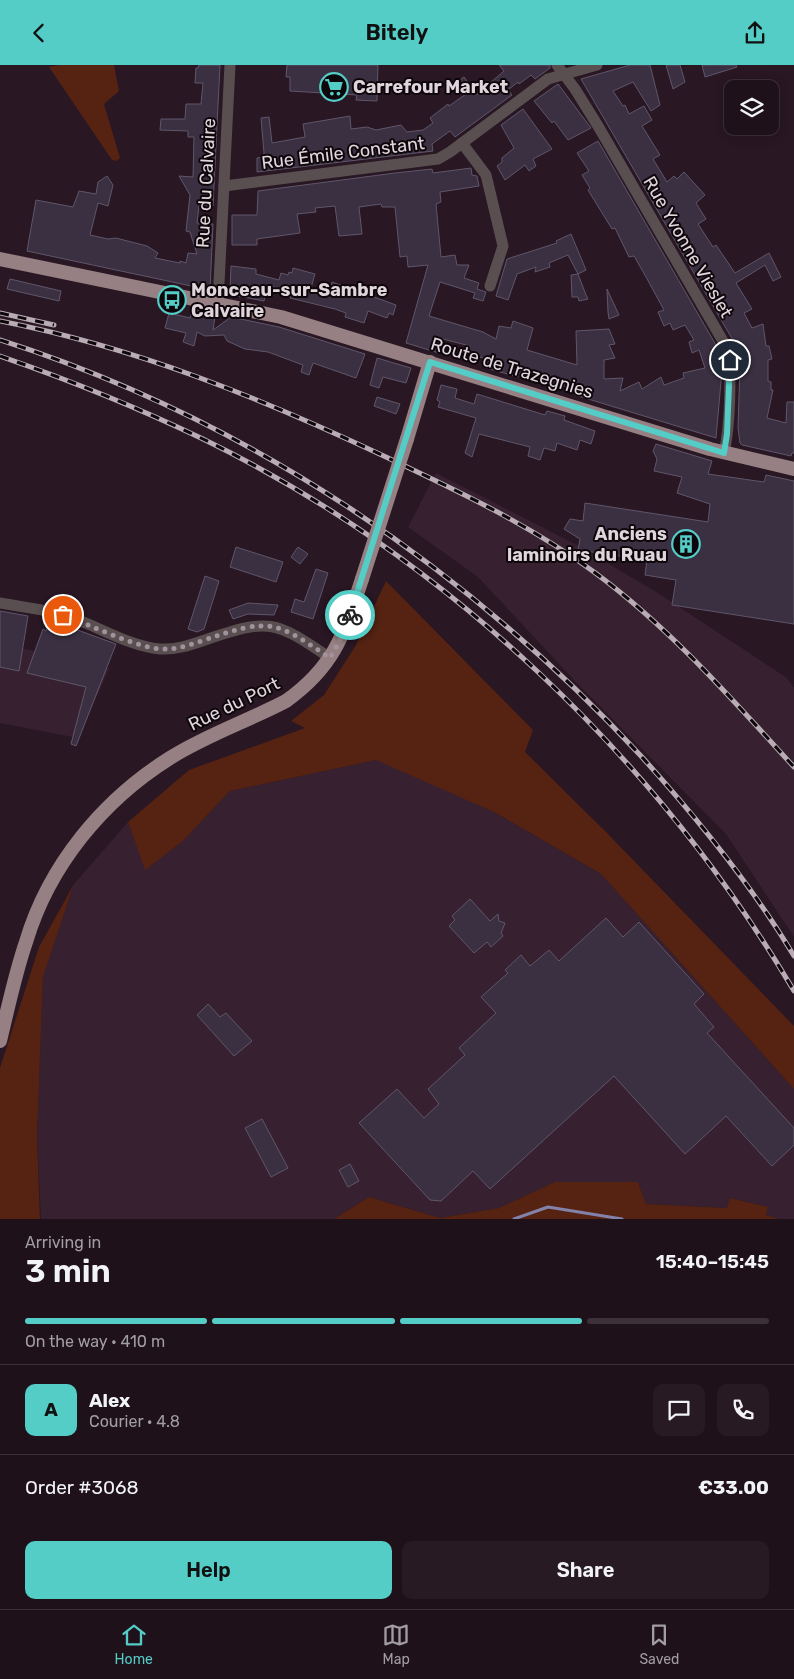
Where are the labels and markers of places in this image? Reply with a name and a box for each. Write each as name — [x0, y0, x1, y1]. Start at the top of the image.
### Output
supermarket icon: Carrefour Market — [319, 72, 349, 102]
place label: Carrefour Market — [353, 76, 508, 98]
place label: Monceau-sur-Sambre Calvaire — [191, 279, 388, 322]
bus stop icon: Monceau-sur-Sambre Calvaire — [157, 285, 187, 315]
pin — [709, 339, 751, 381]
place label: Anciens laminoirs du Ruau — [507, 523, 667, 566]
building icon: Anciens laminoirs du Ruau — [671, 529, 701, 559]
pin — [42, 594, 84, 636]

